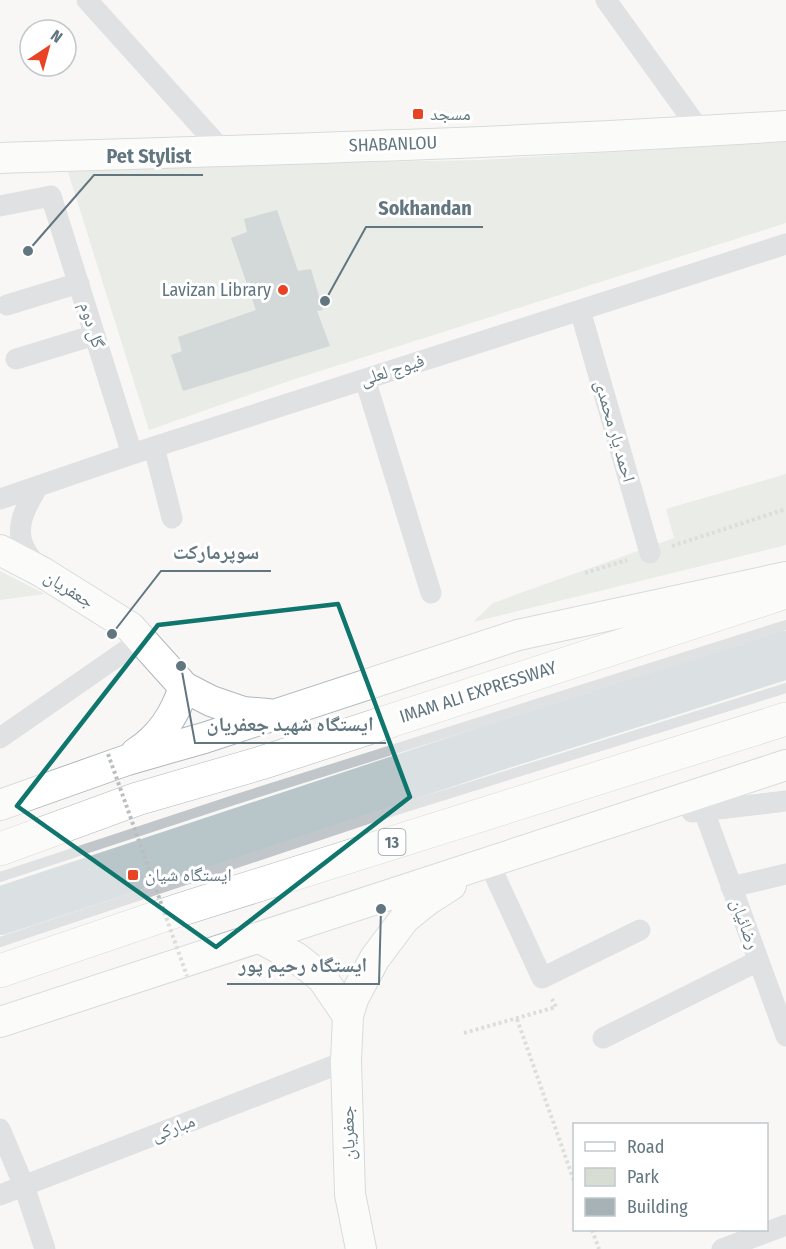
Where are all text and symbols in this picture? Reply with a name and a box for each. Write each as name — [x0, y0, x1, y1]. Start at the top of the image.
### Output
north arrow — [18, 18, 78, 78]
text: N — [47, 26, 66, 47]
place label: مسجد — [430, 103, 471, 125]
marker: مسجد — [411, 107, 425, 121]
street label: SHABANLOU — [348, 131, 438, 157]
callout: Pet Stylist — [94, 137, 203, 175]
text: Pet Stylist — [107, 144, 192, 168]
callout: Sokhandan — [366, 189, 483, 227]
text: Sokhandan — [378, 196, 472, 220]
place label: Lavizan Library — [162, 279, 271, 301]
marker: Lavizan Library — [276, 283, 290, 297]
street label: گل دوم — [74, 299, 110, 351]
street label: فیوج لعلی — [357, 349, 427, 392]
street label: احمد یار محمدی — [590, 377, 640, 485]
callout: سوپرمارکت — [161, 533, 271, 571]
text: سوپرمارکت — [173, 540, 259, 564]
street label: جعفریان — [40, 565, 98, 613]
street label: IMAM ALI EXPRESSWAY — [397, 656, 559, 728]
callout: ایستگاه شهید جعفریان — [195, 705, 386, 743]
text: ایستگاه شهید جعفریان — [206, 712, 374, 736]
road number: 13 — [378, 829, 406, 855]
place label: ایستگاه شیان — [145, 864, 232, 886]
marker: ایستگاه شیان — [126, 868, 140, 882]
street label: رضائیان — [726, 896, 764, 952]
callout: ایستگاه رحیم پور — [227, 946, 379, 984]
text: ایستگاه رحیم پور — [238, 953, 367, 979]
street label: جعفریان — [336, 1105, 360, 1161]
street label: مبارکی — [148, 1110, 198, 1146]
legend — [573, 1123, 768, 1231]
text: Road — [627, 1136, 664, 1158]
text: Park — [627, 1166, 660, 1188]
text: Building — [627, 1196, 688, 1218]

